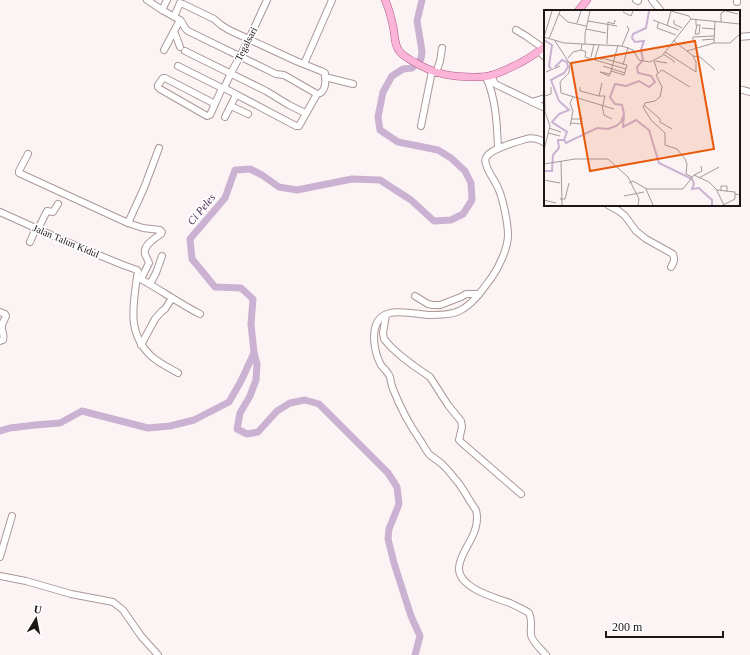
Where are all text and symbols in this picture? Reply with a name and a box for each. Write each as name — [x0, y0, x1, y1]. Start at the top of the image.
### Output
inset map — [544, 10, 740, 206]
street label: Tegalsari — [233, 25, 259, 63]
water label: Ci Peles — [185, 191, 217, 227]
street label: Jalan Talun Kidul — [31, 222, 101, 260]
north arrow — [16, 599, 56, 639]
text: U — [33, 603, 43, 616]
scale bar — [606, 613, 723, 639]
text: 200 m — [612, 620, 643, 634]

